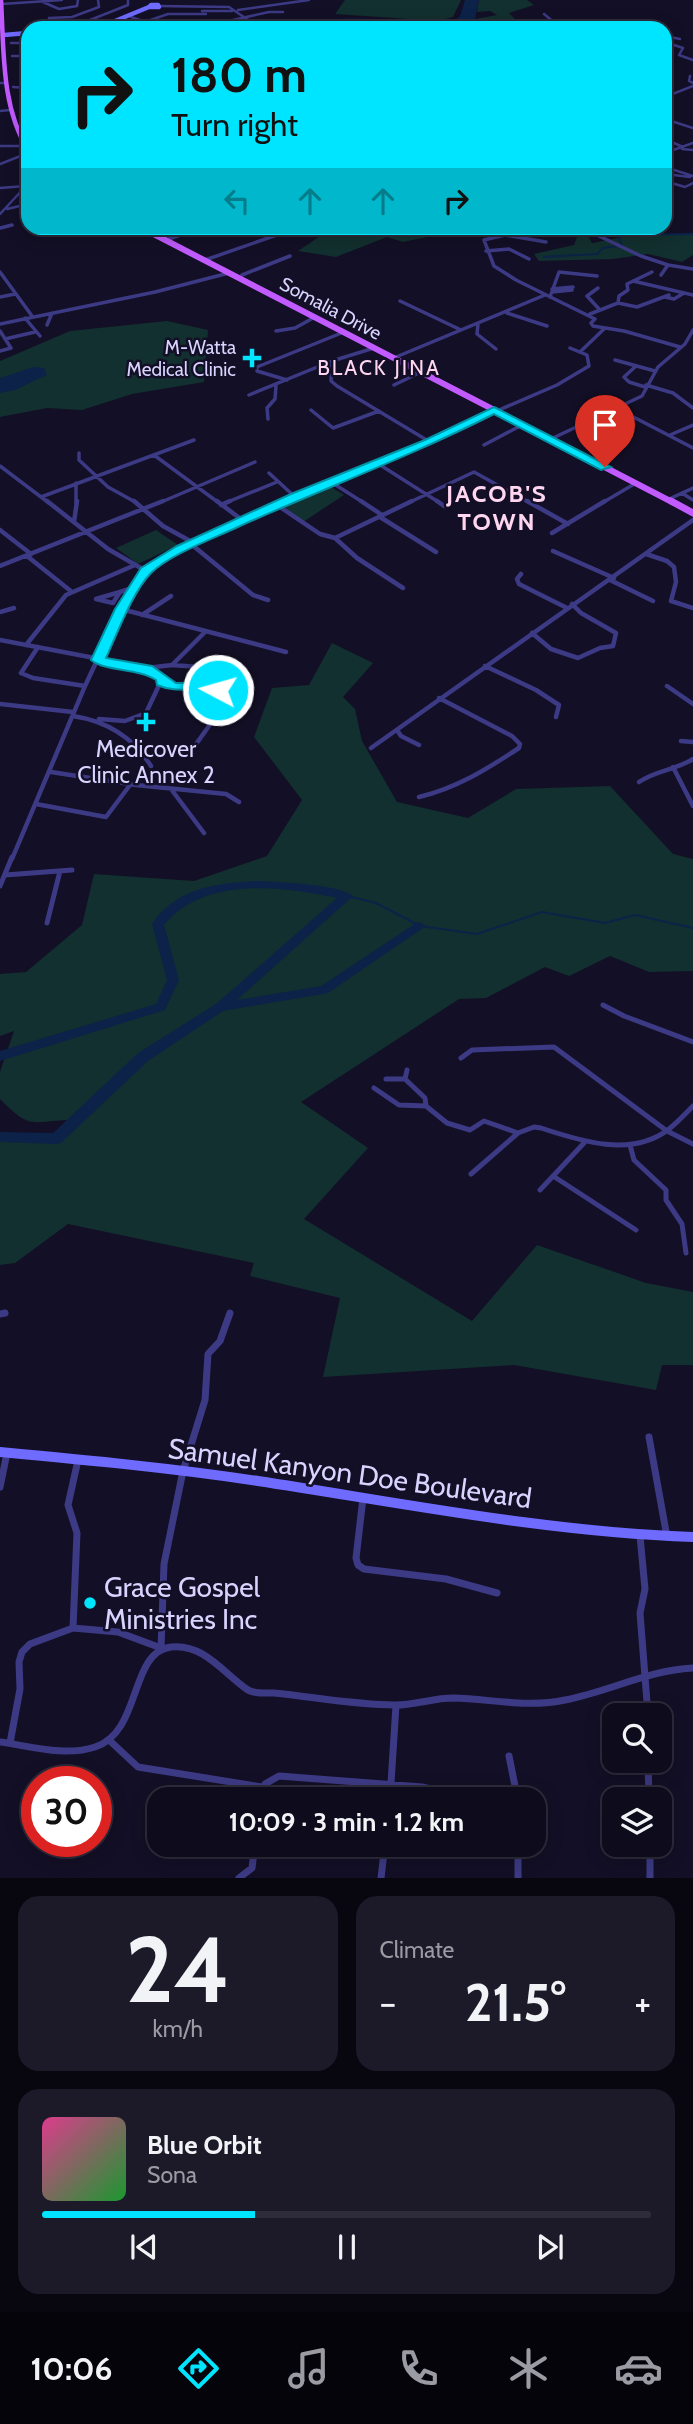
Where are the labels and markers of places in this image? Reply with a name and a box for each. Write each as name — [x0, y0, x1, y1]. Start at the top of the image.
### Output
place label: M-Watta Medical Clinic — [127, 336, 236, 381]
marker: M-Watta Medical Clinic — [242, 348, 262, 368]
pin — [575, 395, 635, 467]
marker: Medicover Clinic Annex 2 — [136, 712, 156, 732]
place label: Medicover Clinic Annex 2 — [77, 735, 215, 789]
place label: Grace Gospel Ministries Inc — [104, 1570, 260, 1636]
marker: Grace Gospel Ministries Inc — [82, 1595, 98, 1611]

